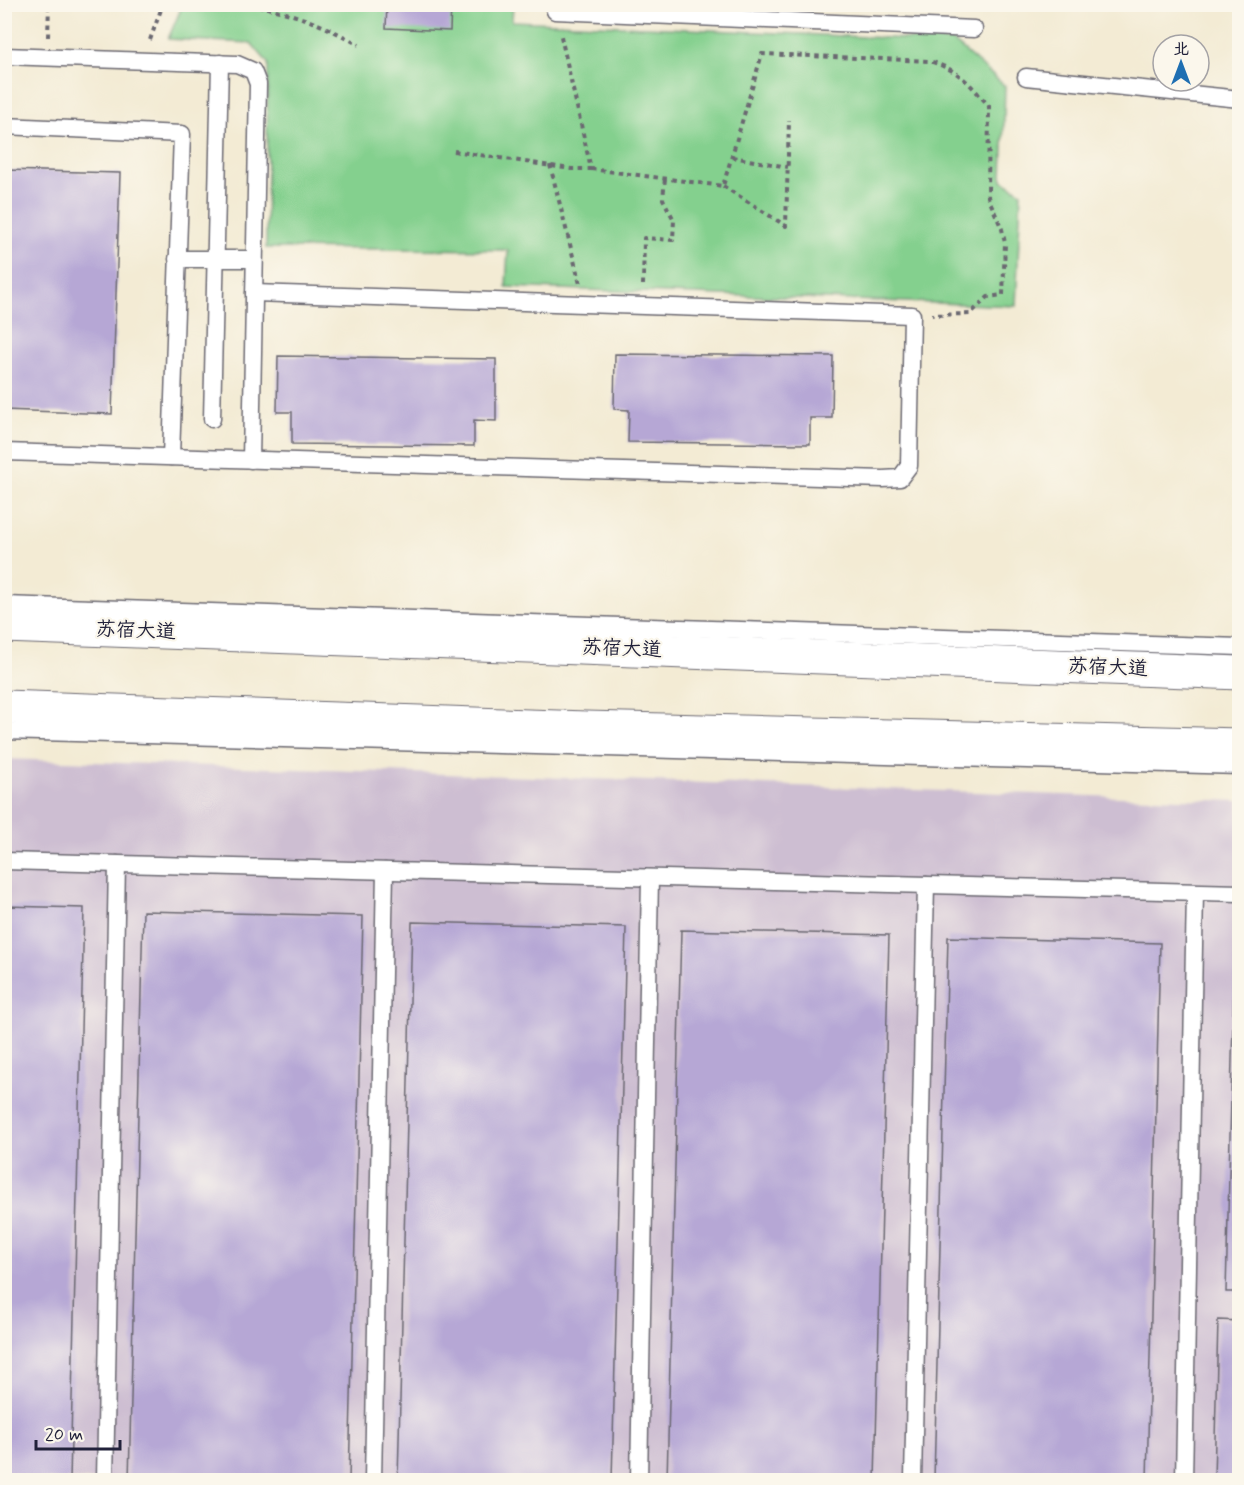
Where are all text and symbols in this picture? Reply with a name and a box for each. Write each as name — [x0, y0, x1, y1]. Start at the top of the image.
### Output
north arrow — [1151, 33, 1211, 93]
text: 北 — [1173, 39, 1189, 60]
street label: 苏宿大道 — [96, 616, 176, 646]
street label: 苏宿大道 — [582, 634, 662, 664]
street label: 苏宿大道 — [1068, 653, 1148, 683]
scale bar — [36, 1413, 120, 1451]
text: 20 m — [45, 1423, 83, 1447]

